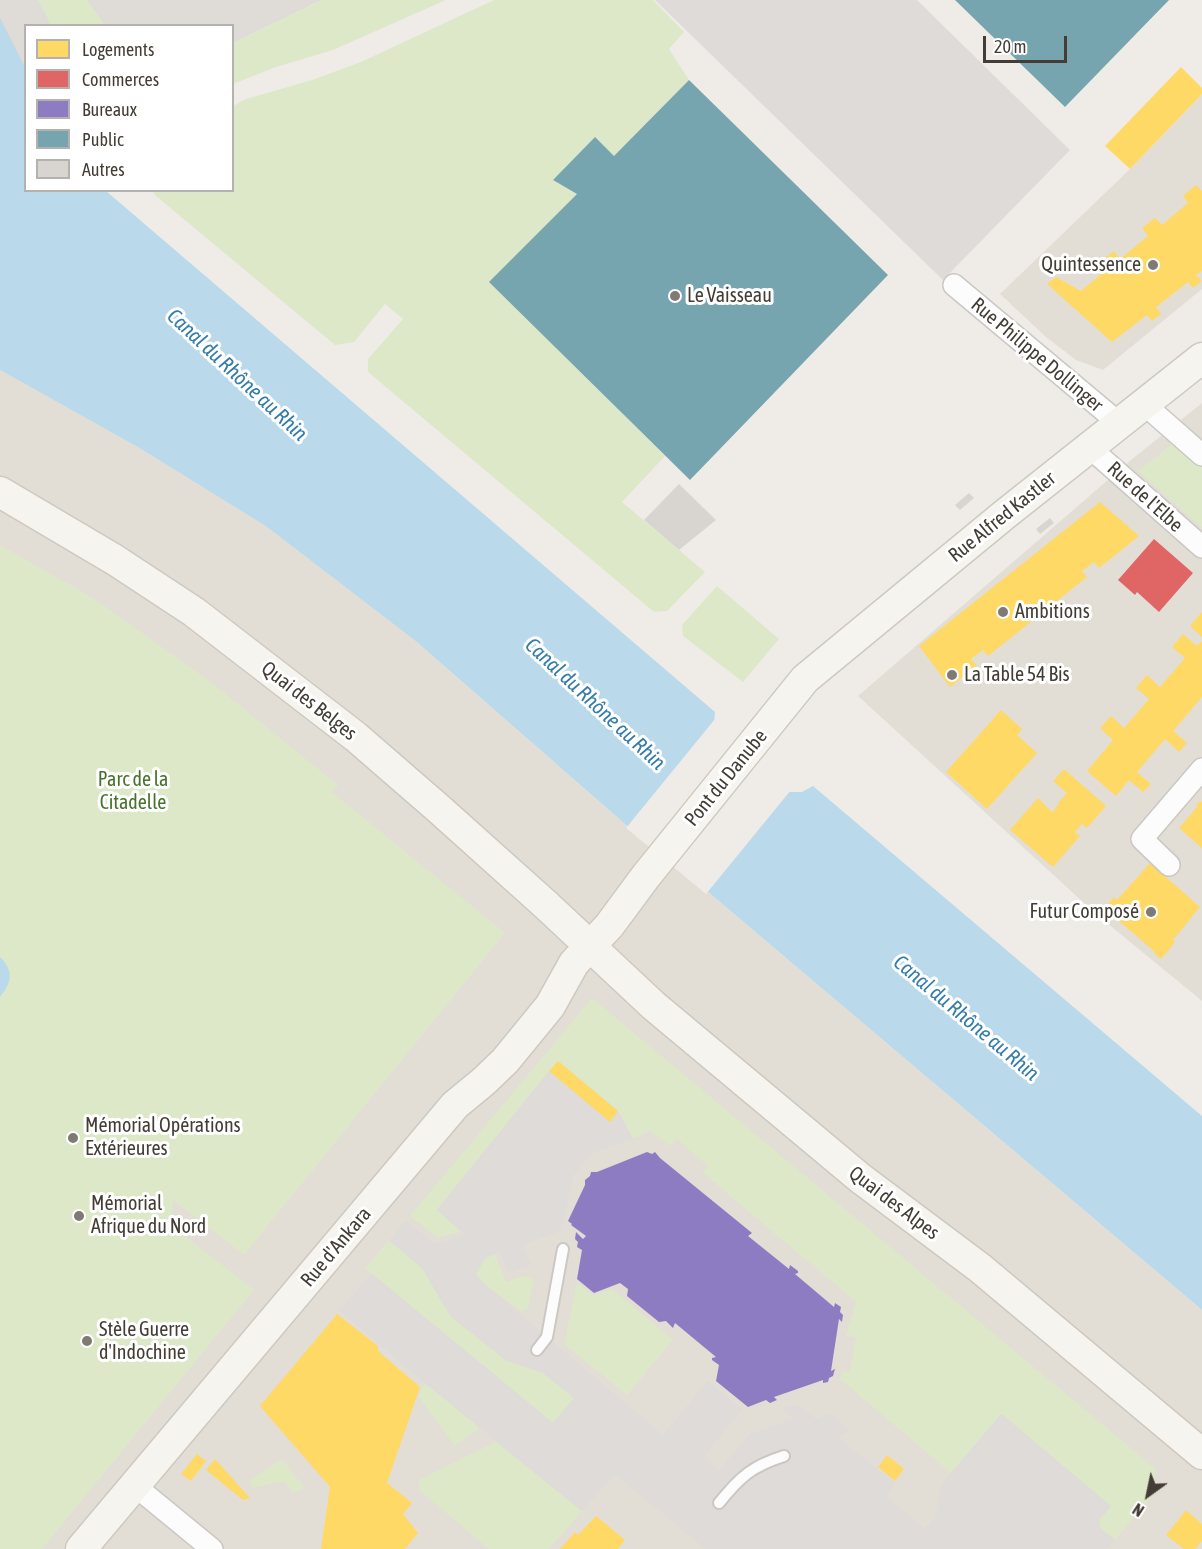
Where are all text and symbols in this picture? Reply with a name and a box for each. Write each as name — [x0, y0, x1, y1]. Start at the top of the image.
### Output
legend — [24, 24, 234, 192]
scale bar — [986, 24, 1070, 62]
text: 20 m — [994, 36, 1026, 57]
text: Logements — [82, 39, 154, 60]
text: Commerces — [82, 69, 159, 90]
text: Bureaux — [82, 99, 137, 120]
text: Public — [82, 129, 124, 150]
text: Autres — [82, 159, 125, 180]
place label: Quintessence — [1041, 253, 1141, 277]
marker: Quintessence — [1146, 258, 1160, 272]
place label: Le Vaisseau — [687, 284, 772, 308]
marker: Le Vaisseau — [668, 289, 682, 303]
street label: Rue Philippe Dollinger — [966, 293, 1108, 417]
water label: Canal du Rhône au Rhin — [162, 304, 312, 446]
street label: Rue de l'Elbe — [1102, 457, 1188, 537]
street label: Rue Alfred Kastler — [944, 467, 1060, 567]
place label: Ambitions — [1015, 600, 1090, 624]
marker: Ambitions — [996, 605, 1010, 619]
water label: Canal du Rhône au Rhin — [520, 633, 670, 775]
street label: Quai des Belges — [257, 656, 361, 746]
place label: La Table 54 Bis — [964, 663, 1070, 687]
marker: La Table 54 Bis — [945, 668, 959, 682]
street label: Pont du Danube — [680, 725, 772, 831]
park label: Parc de la Citadelle — [98, 768, 168, 815]
place label: Futur Composé — [1030, 900, 1139, 924]
marker: Futur Composé — [1144, 905, 1158, 919]
water label: Canal du Rhône au Rhin — [888, 950, 1044, 1086]
place label: Mémorial Opérations Extérieures — [85, 1114, 241, 1161]
marker: Mémorial Opérations Extérieures — [66, 1131, 80, 1145]
street label: Quai des Alpes — [844, 1161, 944, 1245]
place label: Mémorial Afrique du Nord — [91, 1192, 206, 1239]
street label: Rue d'Ankara — [296, 1202, 376, 1292]
marker: Mémorial Afrique du Nord — [72, 1209, 86, 1223]
place label: Stèle Guerre d'Indochine — [99, 1318, 189, 1365]
marker: Stèle Guerre d'Indochine — [80, 1334, 94, 1348]
north arrow — [1118, 1465, 1178, 1525]
text: N — [1129, 1500, 1147, 1520]

